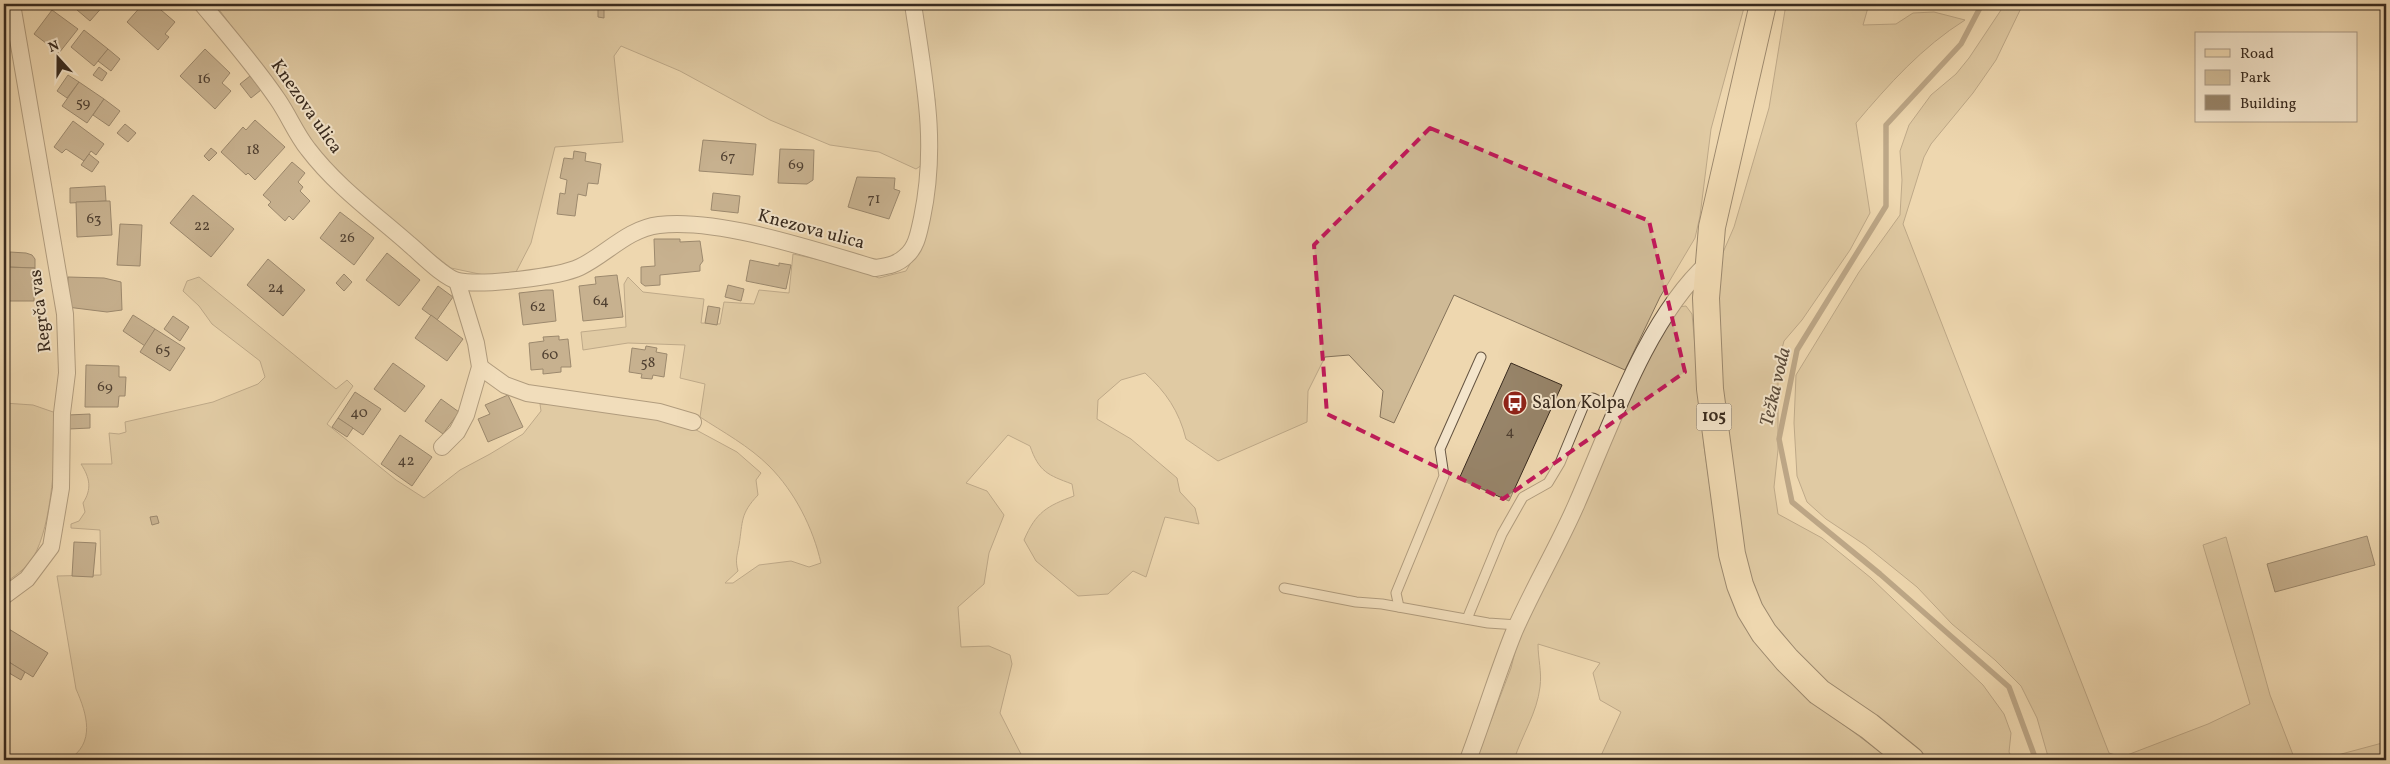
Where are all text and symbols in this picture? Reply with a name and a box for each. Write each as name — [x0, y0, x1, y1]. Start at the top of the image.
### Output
north arrow — [32, 32, 82, 82]
legend — [2195, 32, 2358, 122]
text: N — [46, 37, 62, 58]
text: Road — [2240, 44, 2274, 65]
street label: Knezova ulica — [264, 55, 348, 159]
text: Park — [2240, 68, 2271, 89]
house number: 16 — [197, 69, 211, 90]
house number: 59 — [76, 93, 91, 114]
text: Building — [2240, 94, 2297, 115]
house number: 18 — [246, 140, 260, 161]
house number: 67 — [721, 147, 735, 168]
house number: 69 — [788, 155, 804, 176]
house number: 71 — [867, 189, 881, 210]
street label: Knezova ulica — [755, 204, 867, 256]
house number: 63 — [86, 209, 102, 230]
house number: 22 — [194, 216, 210, 237]
house number: 26 — [339, 228, 355, 249]
street label: Regrča vas — [24, 268, 58, 354]
house number: 24 — [268, 278, 284, 299]
house number: 64 — [593, 291, 609, 312]
house number: 62 — [530, 297, 546, 318]
house number: 65 — [156, 340, 170, 361]
house number: 60 — [542, 345, 558, 366]
water label: Težka voda — [1754, 345, 1798, 429]
house number: 58 — [641, 353, 655, 374]
house number: 69 — [97, 377, 113, 398]
bus stop icon: Salon Kolpa — [1502, 390, 1528, 416]
place label: Salon Kolpa — [1532, 391, 1626, 416]
house number: 40 — [350, 403, 368, 424]
road number: 105 — [1696, 404, 1732, 431]
house number: 4 — [1506, 422, 1515, 443]
house number: 42 — [397, 451, 415, 472]

